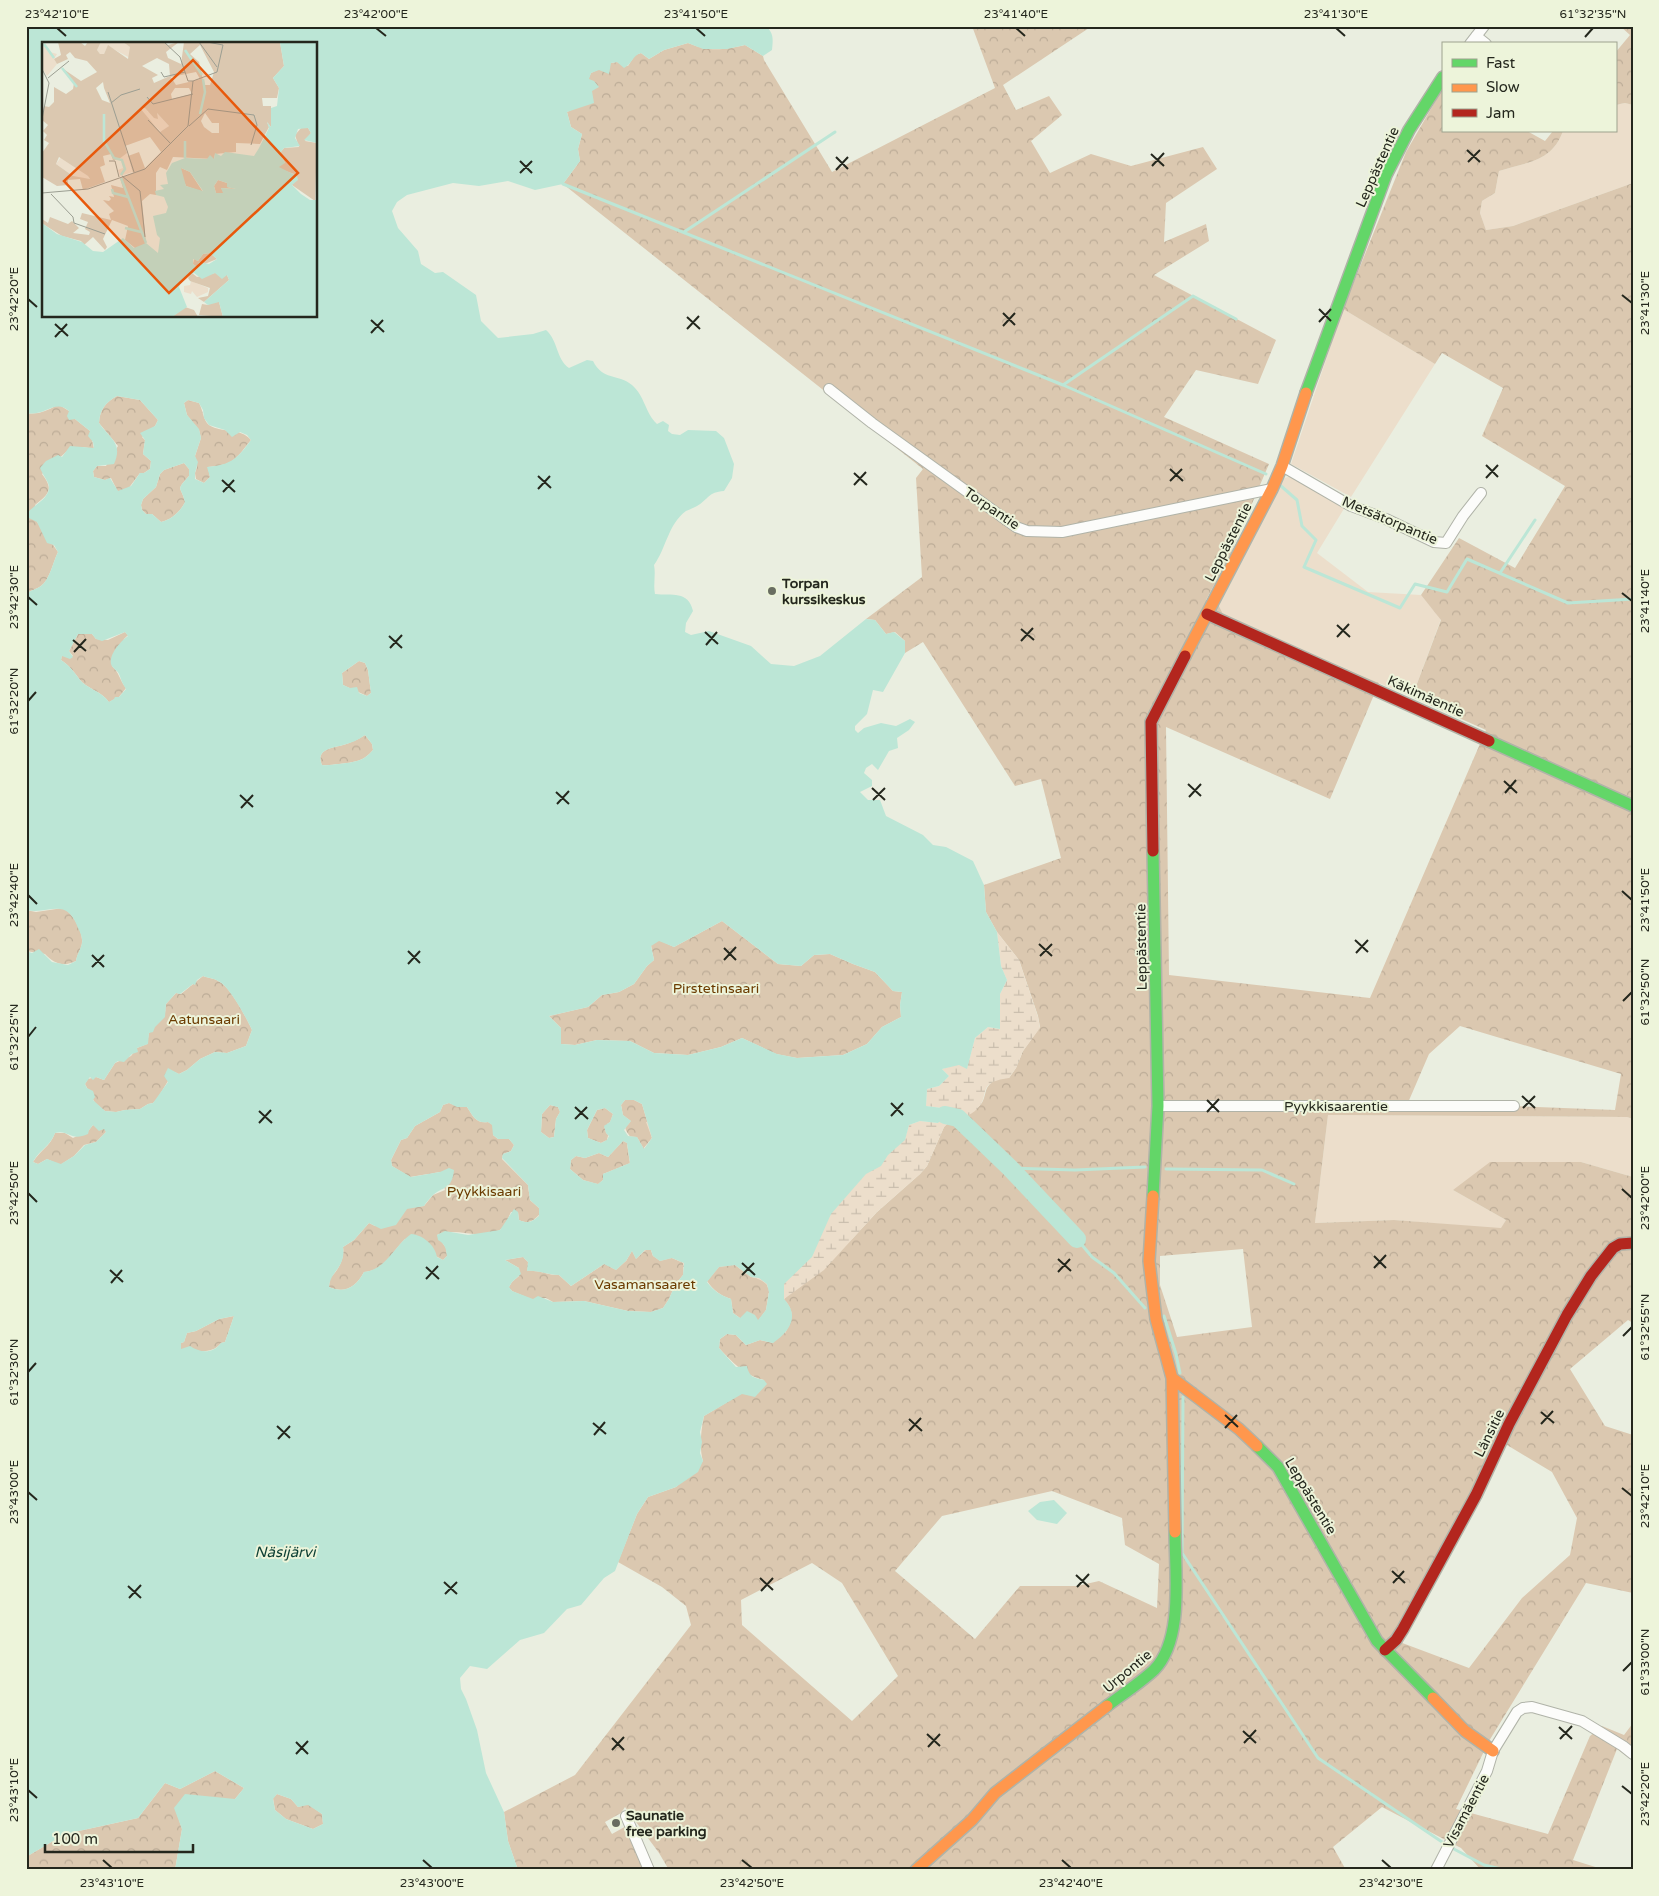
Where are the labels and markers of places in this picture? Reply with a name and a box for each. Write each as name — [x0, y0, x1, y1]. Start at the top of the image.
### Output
place label: Torpan kurssikeskus — [781, 575, 866, 608]
marker: Torpan kurssikeskus — [766, 585, 778, 597]
place label: Saunatie free parking — [625, 1807, 707, 1840]
marker: Saunatie free parking — [610, 1817, 622, 1829]

